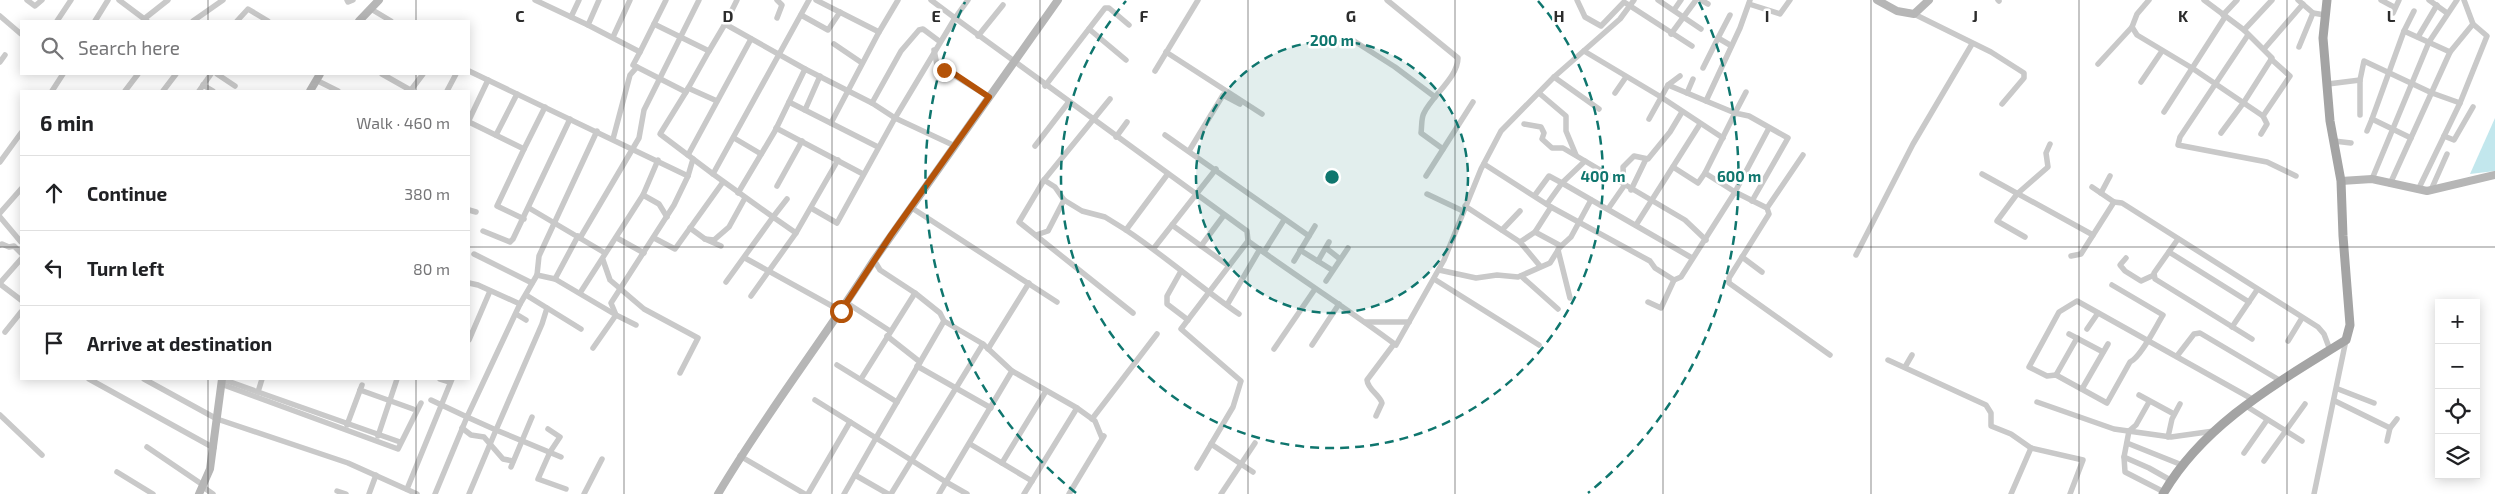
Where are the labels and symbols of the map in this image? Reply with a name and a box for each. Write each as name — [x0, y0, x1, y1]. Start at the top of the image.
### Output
text: C — [515, 6, 525, 25]
text: D — [723, 6, 734, 25]
text: E — [931, 6, 941, 25]
text: F — [1140, 6, 1149, 25]
text: G — [1346, 6, 1356, 25]
text: H — [1553, 6, 1565, 25]
text: I — [1765, 6, 1769, 25]
text: J — [1972, 6, 1978, 25]
text: K — [2178, 6, 2189, 25]
text: L — [2387, 6, 2396, 25]
text: 200 m — [1310, 31, 1354, 49]
route end — [933, 59, 956, 82]
text: 400 m — [1581, 167, 1625, 185]
text: 600 m — [1717, 167, 1761, 185]
centre of rings — [1323, 168, 1341, 186]
route start — [830, 300, 853, 323]

